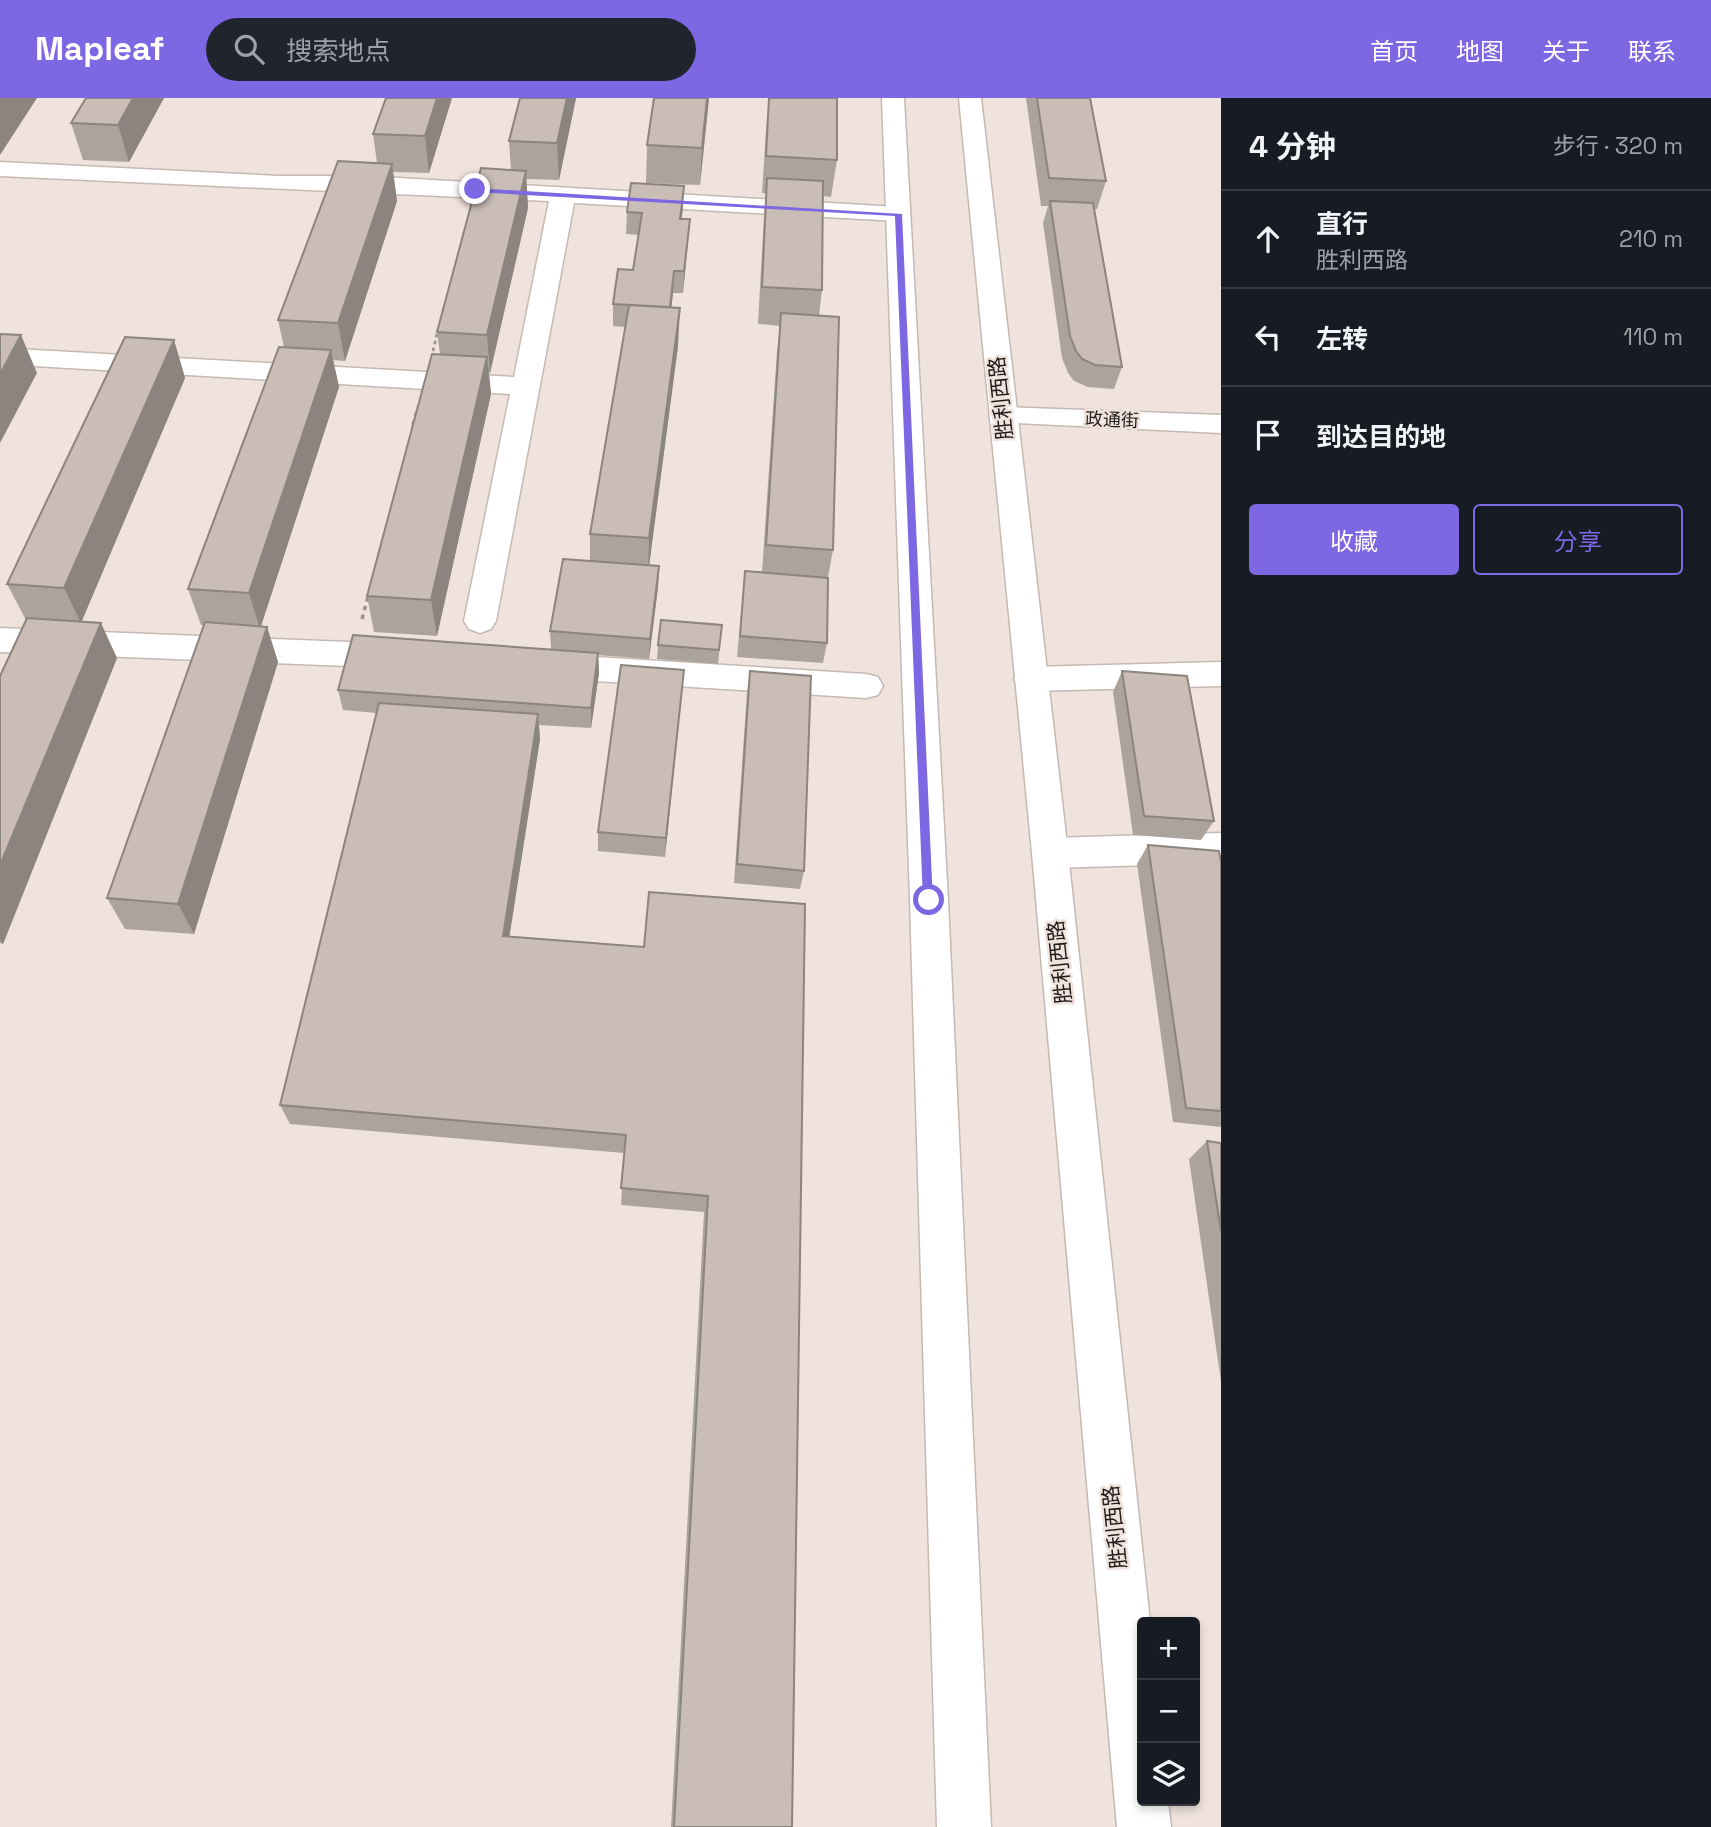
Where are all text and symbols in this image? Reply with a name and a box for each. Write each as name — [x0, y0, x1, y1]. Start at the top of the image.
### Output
search box — [206, 18, 696, 81]
text: Mapleaf — [35, 28, 164, 70]
icon: search — [230, 30, 268, 68]
text: 搜索地点 — [286, 34, 390, 68]
text: 首页 — [1370, 36, 1418, 67]
text: 地图 — [1456, 36, 1504, 67]
text: 关于 — [1542, 36, 1590, 67]
text: 联系 — [1628, 36, 1676, 67]
text: 4 分钟 — [1249, 127, 1336, 166]
text: 步行 · 320 m — [1553, 131, 1683, 161]
route end — [459, 173, 490, 204]
text: 直行 — [1316, 207, 1368, 241]
icon: ahead — [1249, 220, 1287, 258]
text: 210 m — [1619, 224, 1683, 254]
text: 胜利西路 — [1316, 245, 1408, 275]
icon: left — [1249, 318, 1287, 356]
text: 左转 — [1316, 322, 1368, 356]
text: 110 m — [1623, 322, 1683, 352]
street label: 胜利西路 — [983, 355, 1018, 441]
street label: 政通街 — [1085, 407, 1139, 432]
icon: arrive — [1249, 416, 1287, 454]
text: 到达目的地 — [1316, 420, 1446, 454]
button: 收藏 — [1249, 504, 1459, 575]
button: 分享 — [1473, 504, 1683, 575]
route start — [913, 884, 944, 915]
street label: 胜利西路 — [1042, 919, 1077, 1005]
street label: 胜利西路 — [1097, 1484, 1132, 1570]
map controls — [1137, 1617, 1200, 1806]
button: + — [1137, 1617, 1200, 1680]
button: − — [1137, 1680, 1200, 1743]
button: layers — [1137, 1743, 1200, 1806]

